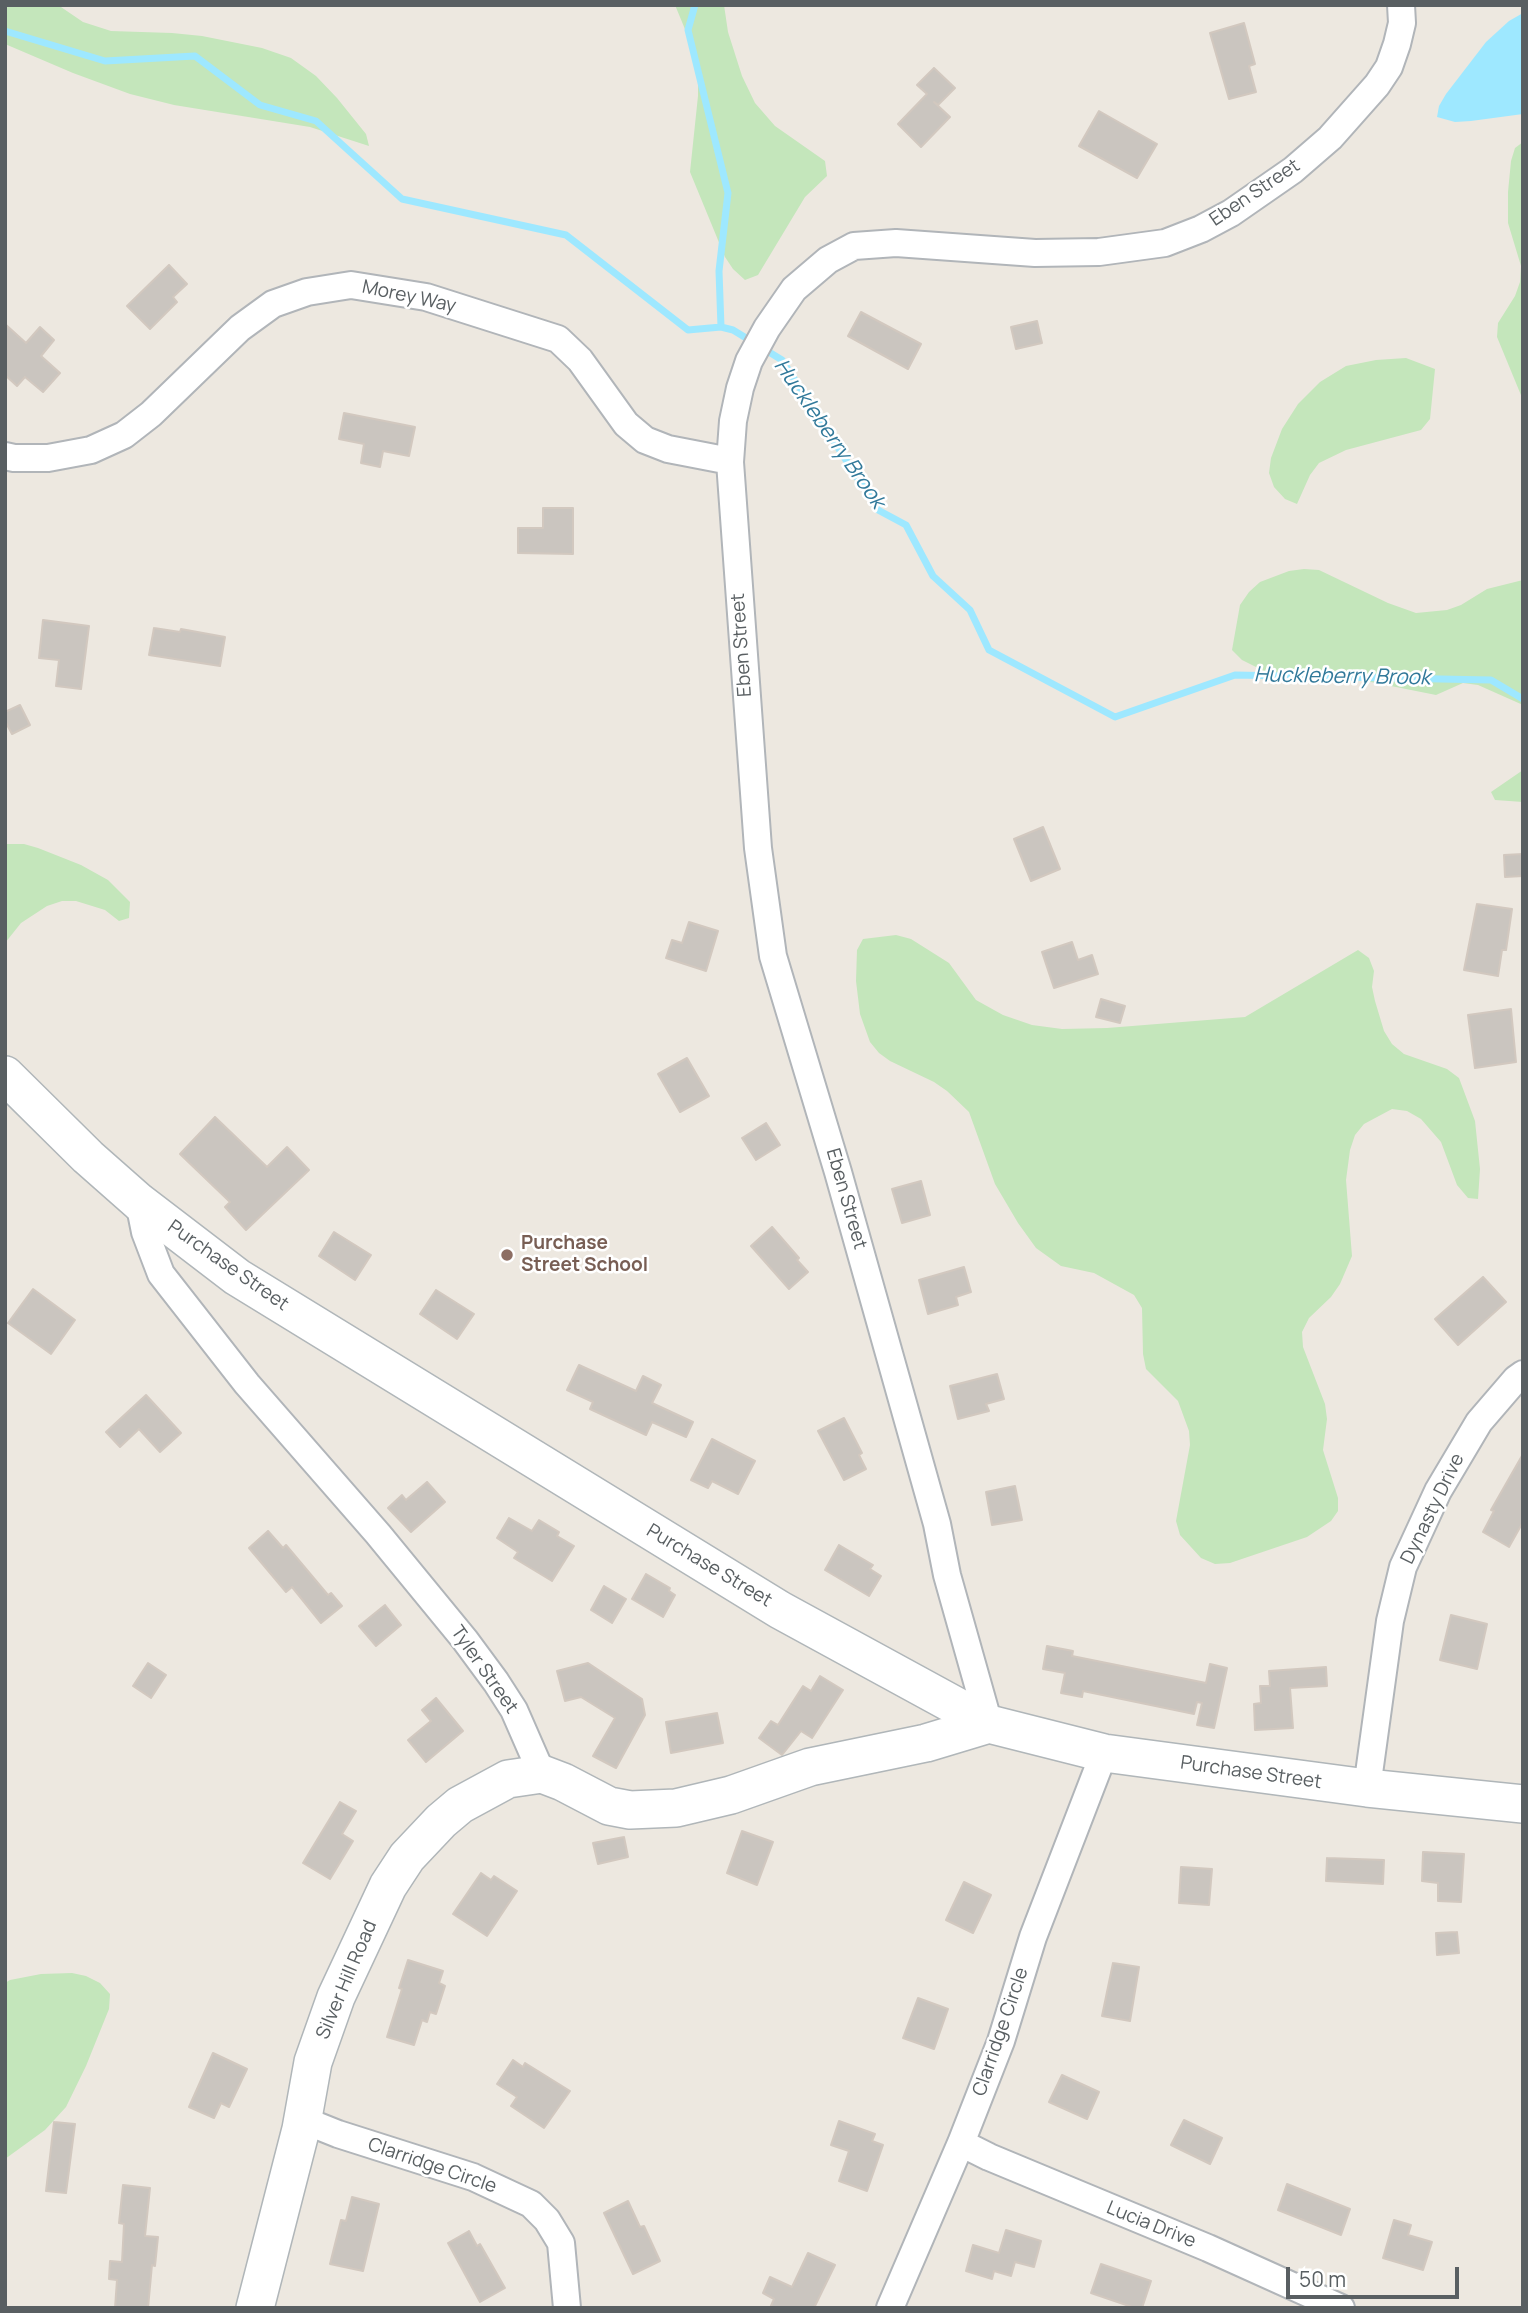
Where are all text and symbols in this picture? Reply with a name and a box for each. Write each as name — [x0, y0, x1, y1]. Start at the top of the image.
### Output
street label: Eben Street — [1206, 155, 1304, 231]
street label: Morey Way — [360, 276, 458, 318]
water label: Huckleberry Brook — [768, 354, 890, 514]
street label: Eben Street — [727, 592, 757, 698]
water label: Huckleberry Brook — [1254, 663, 1430, 691]
street label: Eben Street — [821, 1146, 871, 1252]
street label: Purchase Street — [163, 1216, 293, 1316]
place label: Purchase Street School — [521, 1233, 648, 1277]
marker: Purchase Street School — [499, 1247, 515, 1263]
street label: Dynasty Drive — [1396, 1450, 1470, 1568]
street label: Purchase Street — [642, 1520, 776, 1612]
street label: Tyler Street — [445, 1622, 523, 1718]
street label: Purchase Street — [1179, 1752, 1323, 1794]
street label: Silver Hill Road — [312, 1917, 382, 2043]
street label: Clarridge Circle — [968, 1965, 1034, 2099]
street label: Clarridge Circle — [365, 2133, 499, 2199]
street label: Lucia Drive — [1103, 2197, 1199, 2253]
scale bar — [1290, 2254, 1463, 2298]
text: 50 m — [1299, 2265, 1346, 2293]

